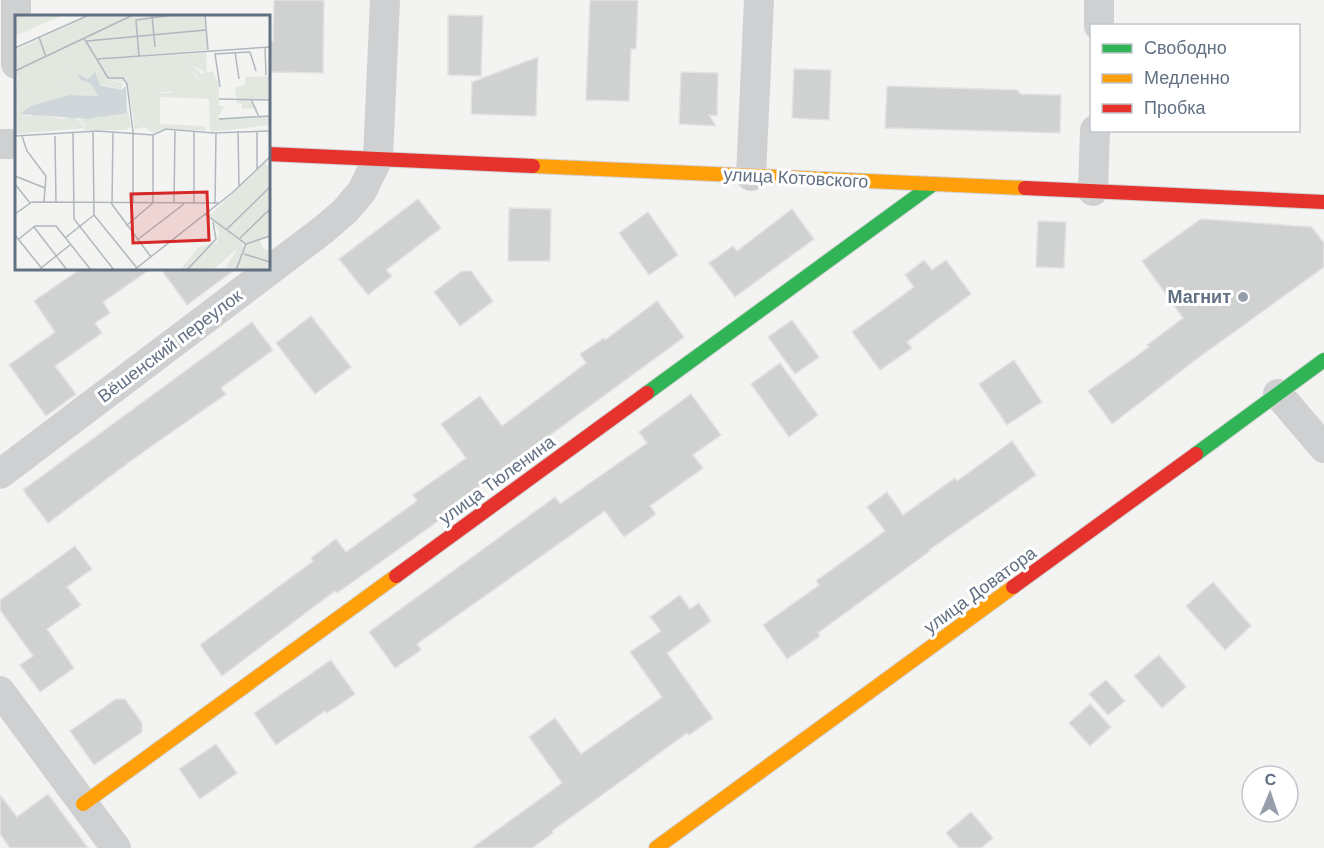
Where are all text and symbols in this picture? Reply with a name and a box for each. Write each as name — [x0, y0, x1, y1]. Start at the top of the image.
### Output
inset map — [15, 15, 270, 270]
legend — [1090, 24, 1300, 132]
text: Свободно — [1144, 36, 1227, 60]
text: Медленно — [1144, 66, 1230, 90]
text: Пробка — [1144, 96, 1207, 120]
street label: улица Котовского — [723, 162, 869, 194]
street label: Вёшенский переулок — [93, 284, 247, 408]
place label: Магнит — [1168, 285, 1231, 309]
marker: Магнит — [1236, 290, 1250, 304]
street label: улица Тюленина — [434, 429, 561, 530]
street label: улица Доватора — [919, 540, 1042, 639]
north arrow — [1240, 764, 1300, 824]
text: С — [1264, 769, 1277, 790]

